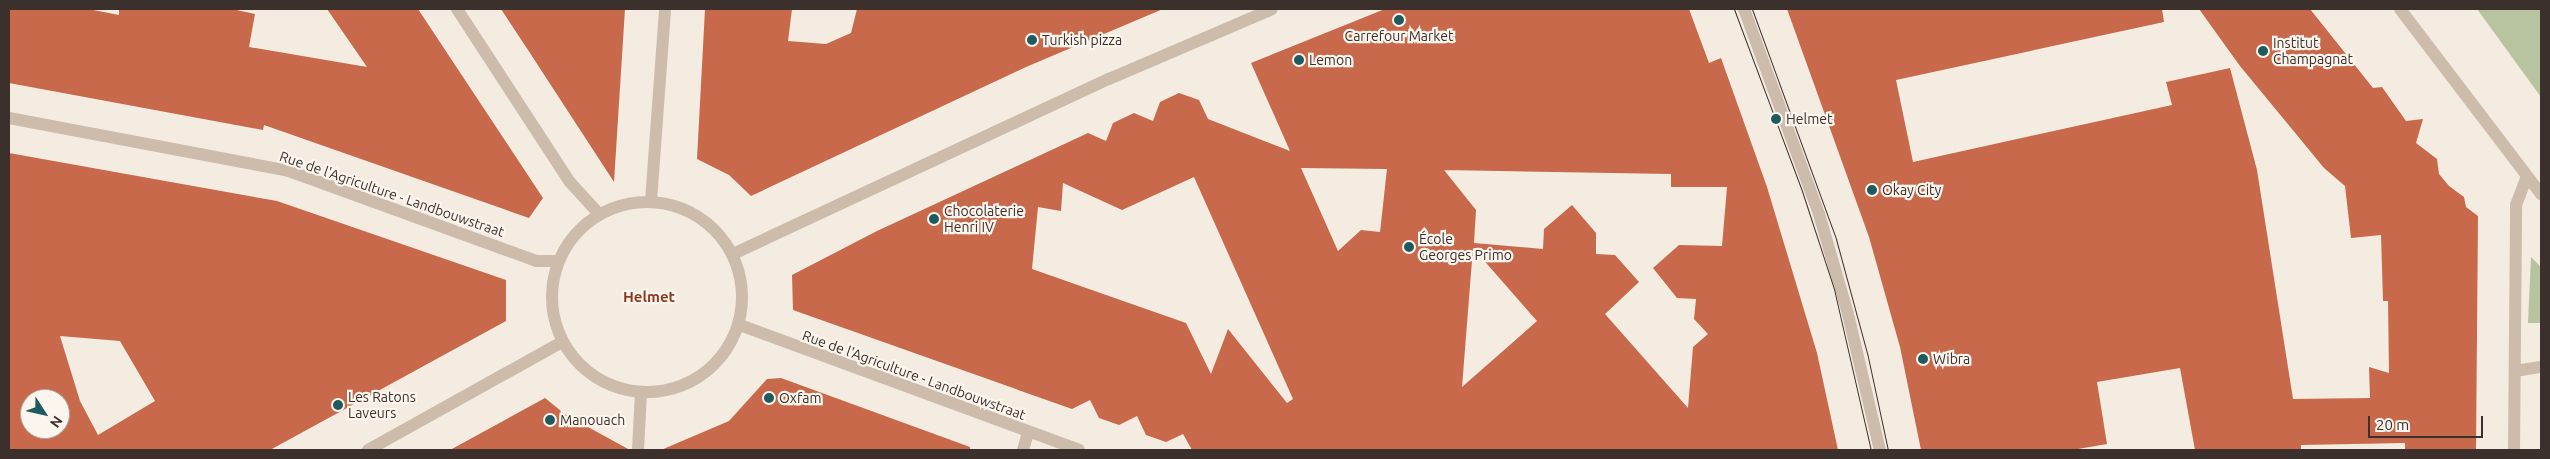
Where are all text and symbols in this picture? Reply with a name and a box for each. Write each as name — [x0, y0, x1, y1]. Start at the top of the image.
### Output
marker: Carrefour Market — [1393, 14, 1405, 26]
place label: Carrefour Market — [1345, 28, 1453, 44]
place label: Turkish pizza — [1042, 32, 1122, 48]
marker: Turkish pizza — [1026, 34, 1038, 46]
place label: Institut Champagnat — [2273, 35, 2353, 68]
marker: Institut Champagnat — [2257, 45, 2269, 57]
place label: Lemon — [1309, 52, 1352, 68]
marker: Lemon — [1293, 54, 1305, 66]
place label: Helmet — [1786, 111, 1832, 127]
marker: Helmet — [1770, 113, 1782, 125]
street label: Rue de l'Agriculture - Landbouwstraat — [278, 148, 506, 240]
place label: Okay City — [1882, 182, 1941, 198]
marker: Okay City — [1866, 184, 1878, 196]
place label: Chocolaterie Henri IV — [944, 203, 1024, 236]
marker: Chocolaterie Henri IV — [928, 213, 940, 225]
place label: École Georges Primo — [1419, 231, 1512, 264]
marker: École Georges Primo — [1403, 241, 1415, 253]
district label: Helmet — [623, 288, 675, 306]
street label: Rue de l'Agriculture - Landbouwstraat — [800, 327, 1028, 423]
place label: Wibra — [1933, 351, 1970, 367]
marker: Wibra — [1917, 353, 1929, 365]
north arrow — [20, 389, 70, 439]
place label: Les Ratons Laveurs — [348, 389, 416, 422]
place label: Oxfam — [779, 390, 822, 406]
marker: Oxfam — [763, 392, 775, 404]
marker: Les Ratons Laveurs — [332, 399, 344, 411]
scale bar — [2370, 406, 2485, 438]
place label: Manouach — [560, 412, 625, 428]
text: N — [47, 413, 66, 431]
marker: Manouach — [544, 414, 556, 426]
text: 20 m — [2376, 416, 2409, 433]

